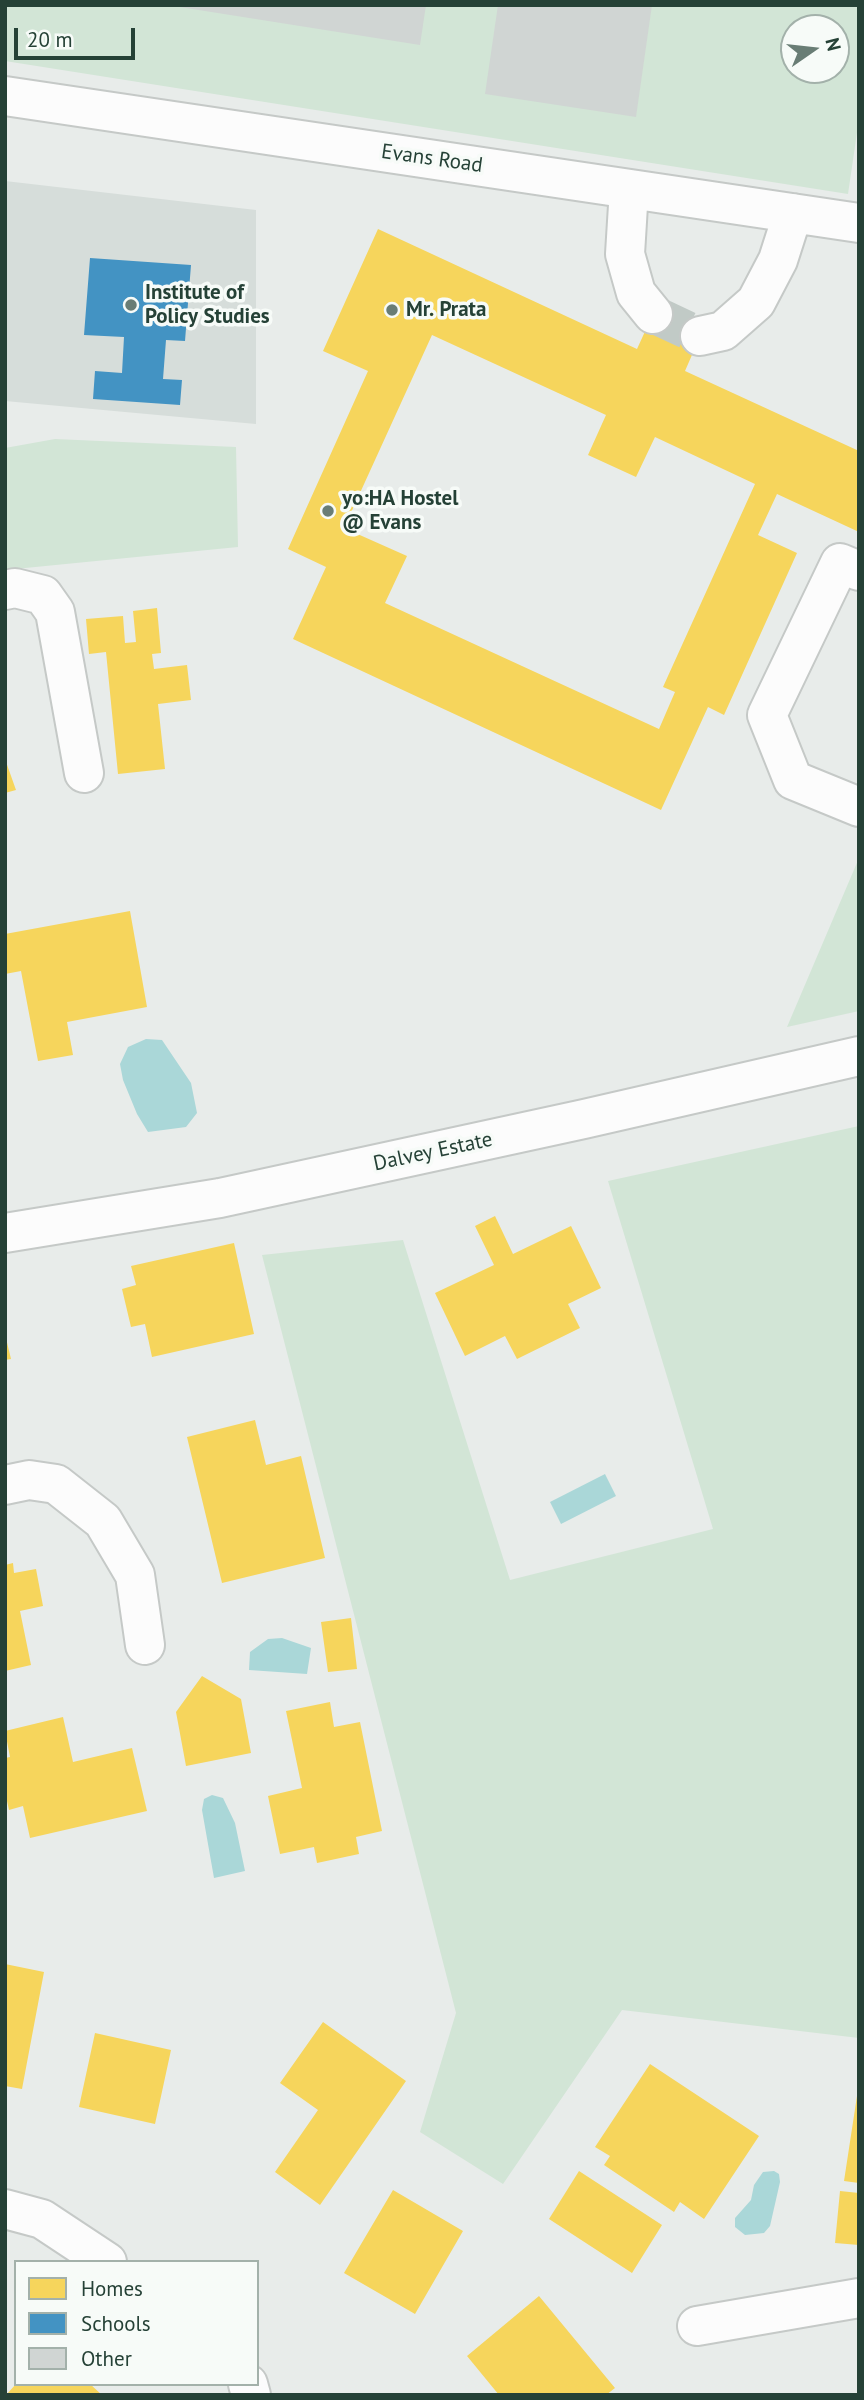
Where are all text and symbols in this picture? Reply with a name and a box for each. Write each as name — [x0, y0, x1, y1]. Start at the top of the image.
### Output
scale bar — [18, 14, 138, 58]
north arrow — [780, 14, 850, 84]
text: 20 m — [27, 26, 73, 53]
text: N — [820, 35, 847, 53]
street label: Evans Road — [380, 139, 484, 179]
place label: Institute of Policy Studies — [145, 280, 270, 330]
marker: Institute of Policy Studies — [123, 297, 139, 313]
place label: Mr. Prata — [406, 297, 486, 323]
marker: Mr. Prata — [384, 302, 400, 318]
place label: yo:HA Hostel @ Evans — [342, 486, 458, 536]
marker: yo:HA Hostel @ Evans — [320, 503, 336, 519]
street label: Dalvey Estate — [371, 1127, 495, 1177]
legend — [14, 2260, 259, 2386]
text: Homes — [81, 2275, 143, 2302]
text: Schools — [81, 2310, 151, 2337]
text: Other — [81, 2345, 132, 2372]

